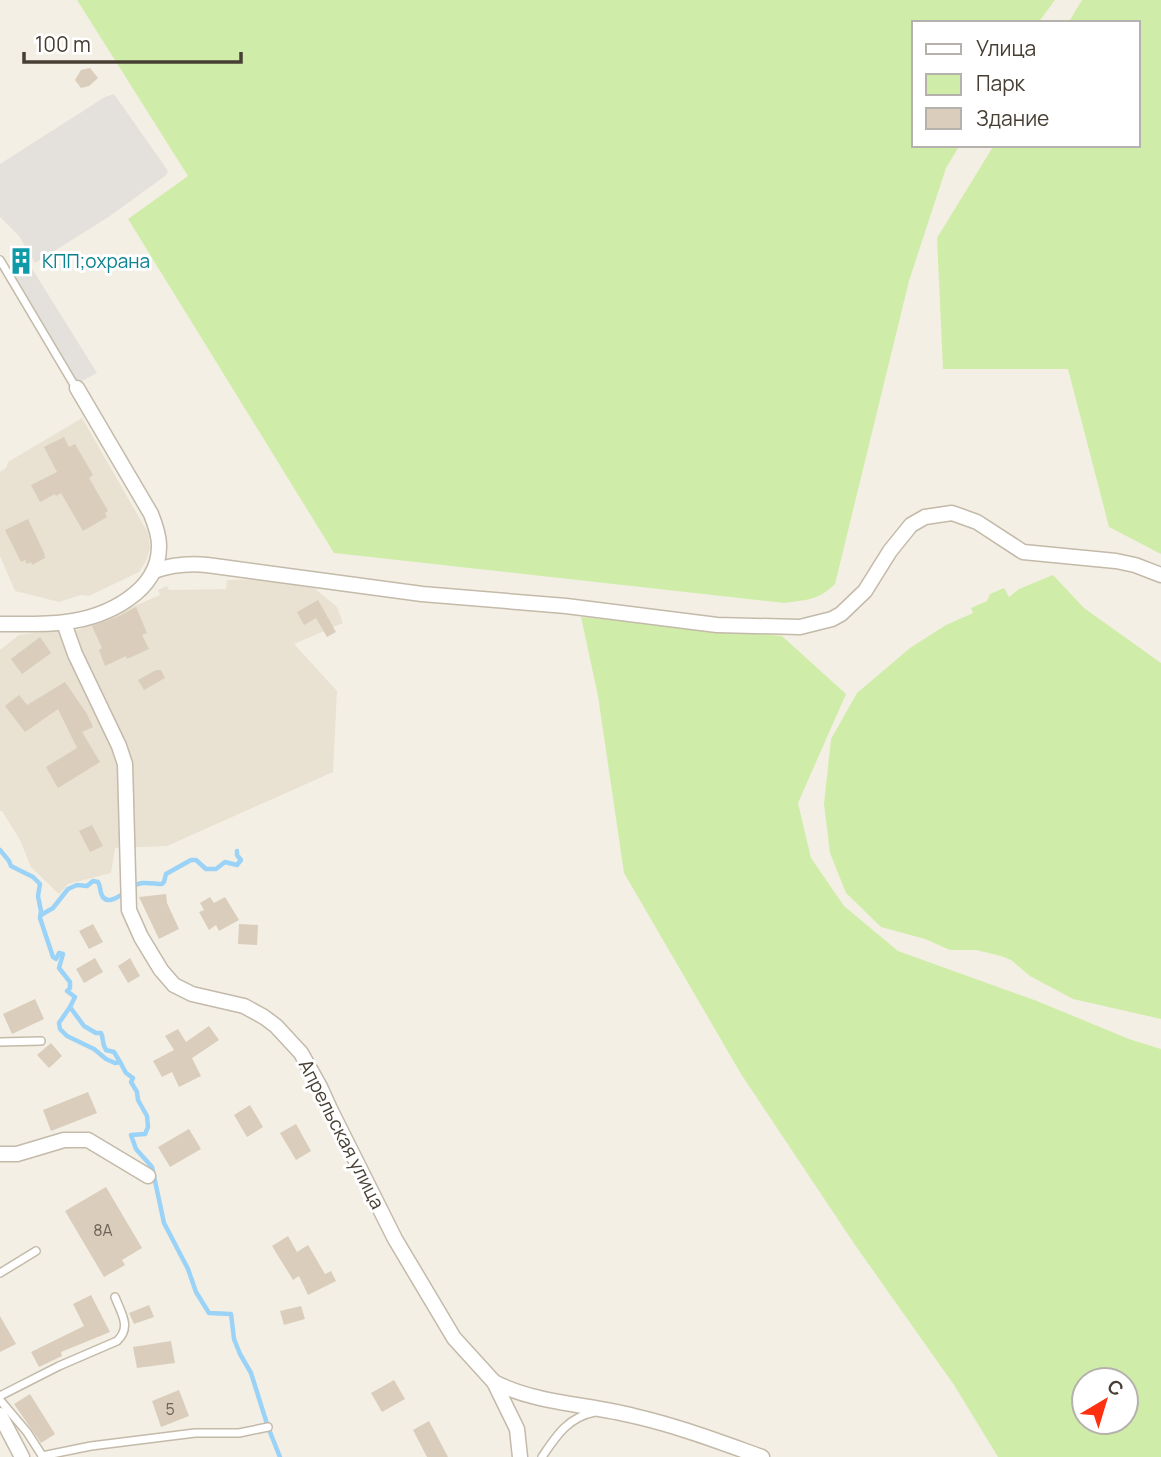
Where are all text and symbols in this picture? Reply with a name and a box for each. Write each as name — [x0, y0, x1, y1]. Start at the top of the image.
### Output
scale bar — [24, 21, 242, 65]
legend — [912, 21, 1140, 147]
text: 100 m — [35, 30, 91, 58]
text: Улица — [976, 34, 1036, 62]
text: Парк — [976, 69, 1026, 97]
text: Здание — [976, 104, 1049, 132]
building icon: КПП;охрана — [6, 246, 36, 276]
place label: КПП;охрана — [42, 248, 150, 274]
street label: Апрельская улица — [293, 1055, 391, 1213]
house number: 8А — [93, 1219, 113, 1241]
north arrow — [1070, 1366, 1140, 1436]
text: С — [1102, 1373, 1129, 1402]
house number: 5 — [165, 1398, 175, 1420]

